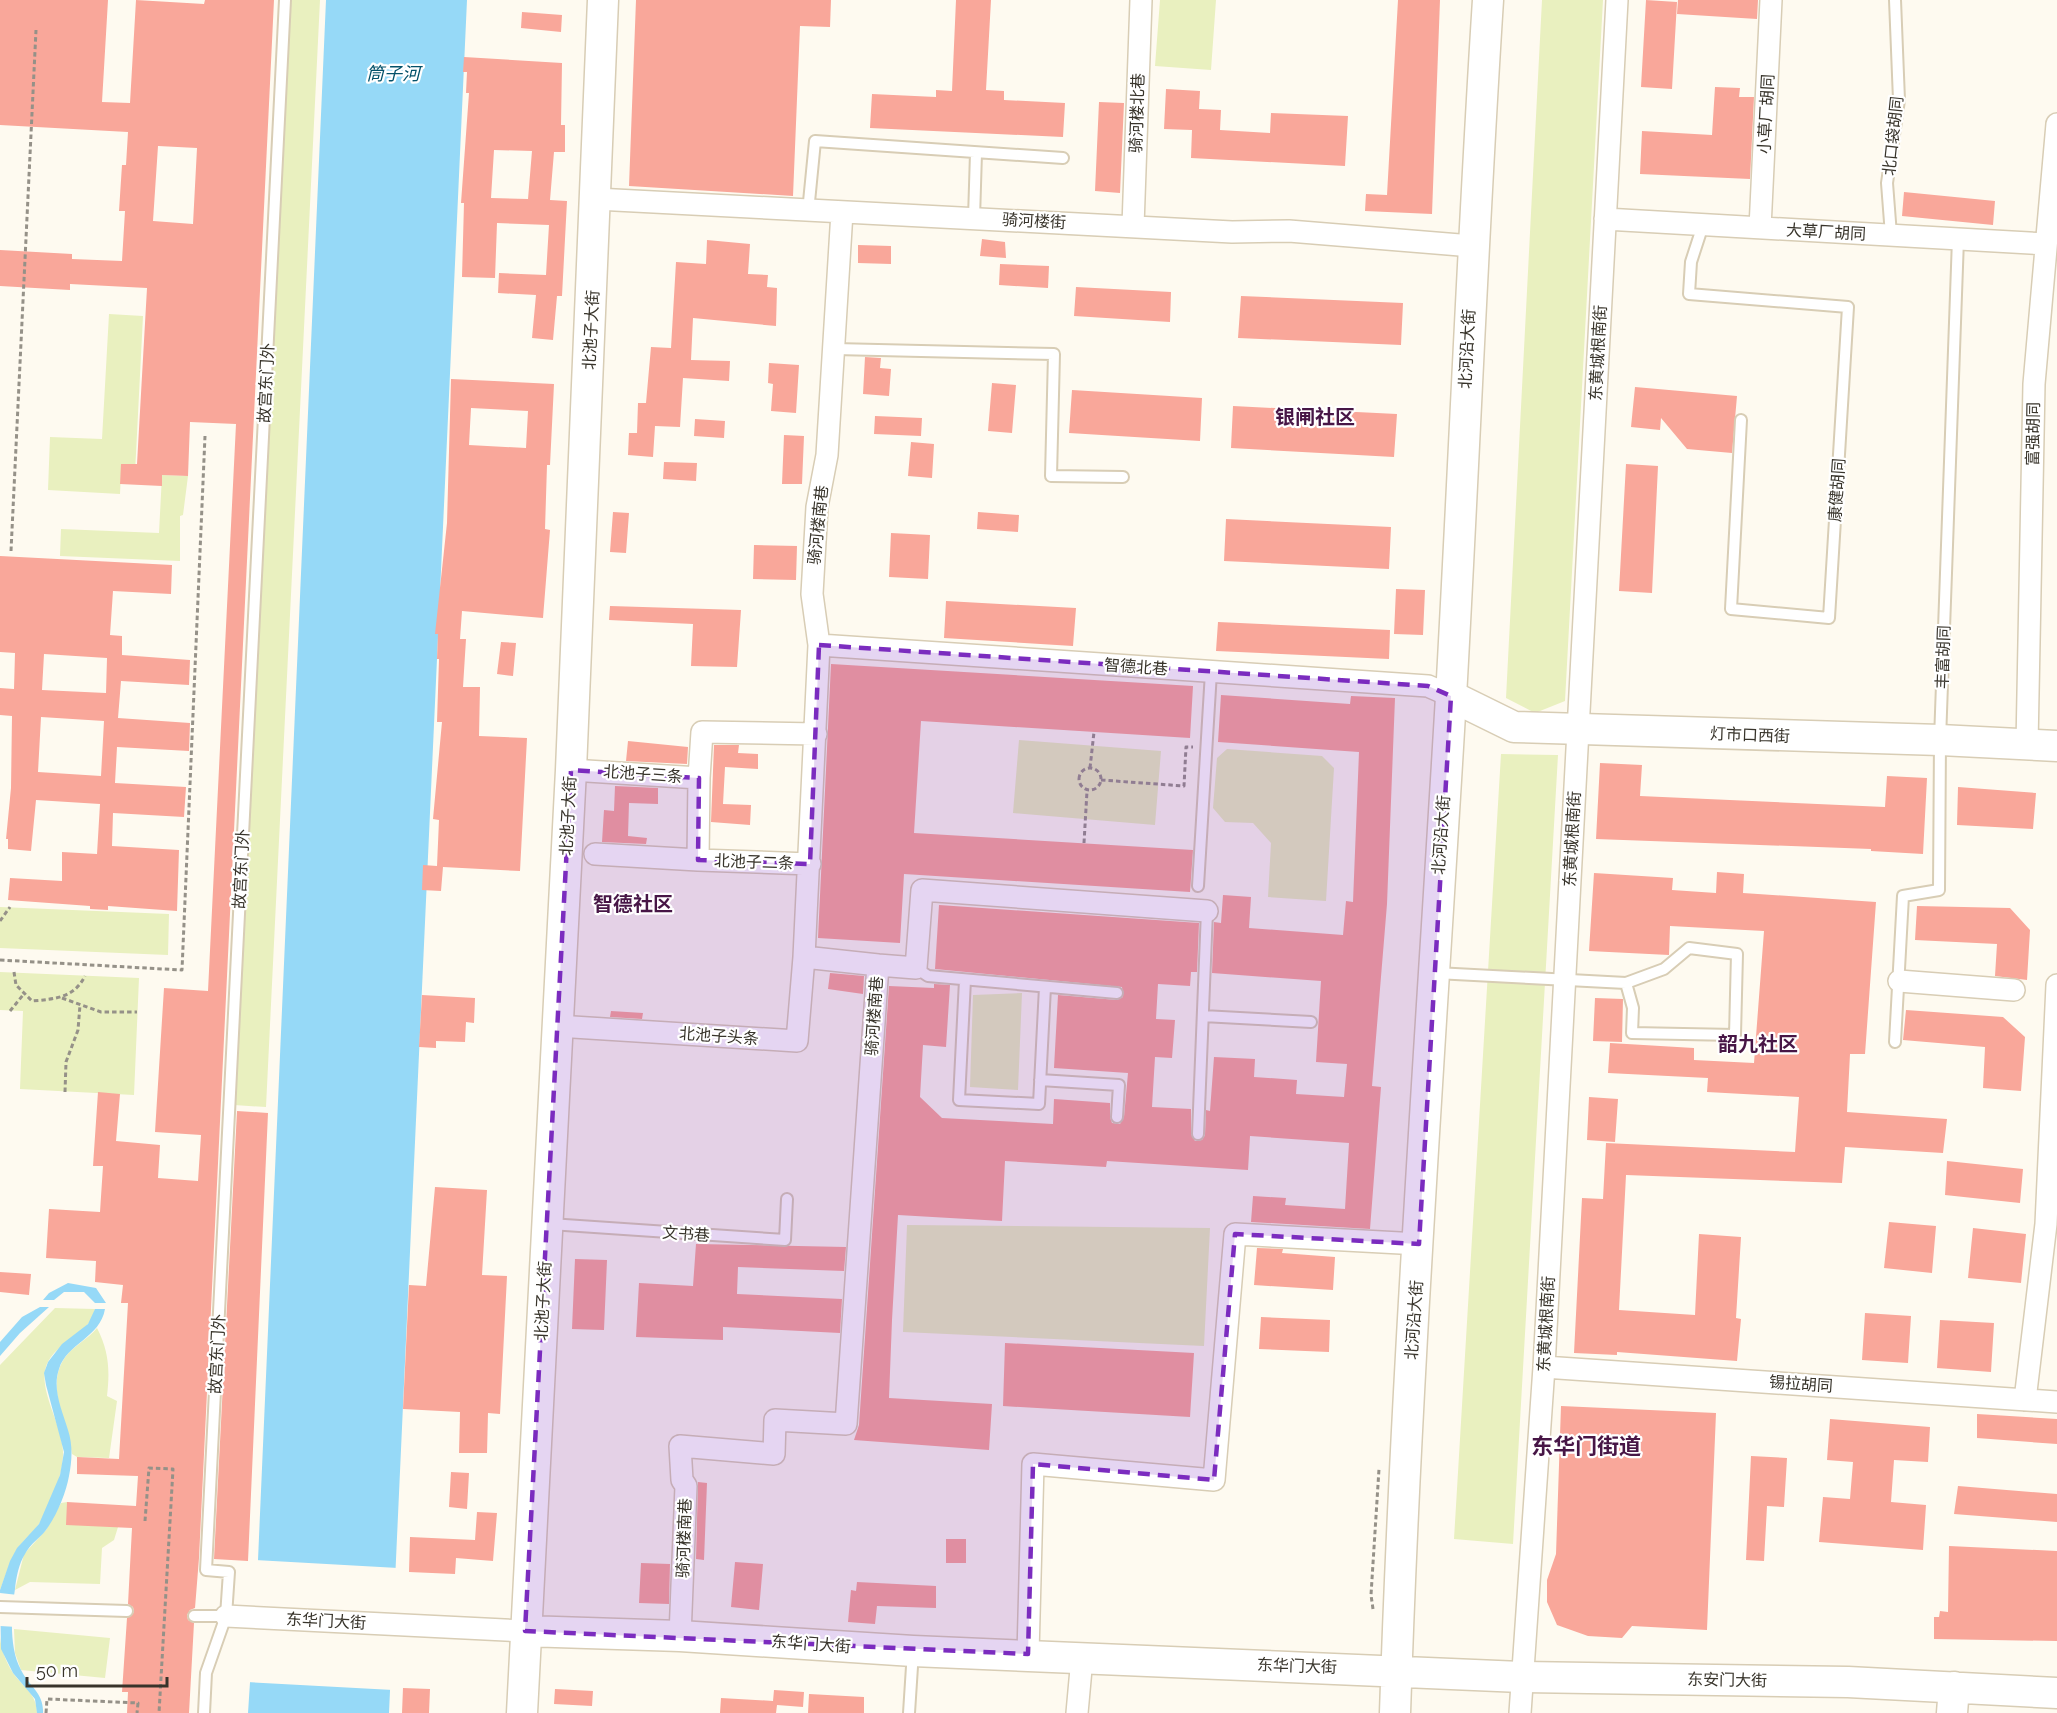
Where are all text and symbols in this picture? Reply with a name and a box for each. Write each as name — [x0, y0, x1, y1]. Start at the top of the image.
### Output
water label: 筒子河 — [366, 63, 423, 84]
street label: 骑河楼北巷 — [1126, 73, 1148, 153]
street label: 小草厂胡同 — [1754, 74, 1778, 154]
street label: 北口袋胡同 — [1879, 95, 1907, 177]
street label: 骑河楼街 — [1002, 210, 1066, 232]
street label: 大草厂胡同 — [1786, 220, 1866, 244]
street label: 北池子大街 — [579, 290, 603, 370]
street label: 东黄城根南街 — [1586, 305, 1610, 401]
street label: 北河沿大街 — [1455, 309, 1479, 389]
street label: 故宫东门外 — [254, 343, 278, 423]
street label: 富强胡同 — [2023, 402, 2043, 466]
district label: 银闸社区 — [1275, 405, 1355, 429]
street label: 康健胡同 — [1825, 457, 1849, 523]
street label: 骑河楼南巷 — [804, 484, 832, 566]
street label: 丰富胡同 — [1932, 625, 1954, 689]
street label: 智德北巷 — [1103, 655, 1169, 679]
street label: 灯市口西街 — [1710, 724, 1790, 746]
street label: 北池子三条 — [602, 762, 684, 786]
street label: 北池子大街 — [556, 776, 580, 856]
street label: 东黄城根南街 — [1560, 791, 1584, 887]
street label: 北河沿大街 — [1429, 794, 1453, 876]
street label: 故宫东门外 — [229, 829, 253, 909]
street label: 北池子二条 — [714, 851, 794, 873]
district label: 智德社区 — [593, 892, 673, 916]
street label: 骑河楼南巷 — [862, 975, 886, 1057]
street label: 北池子头条 — [678, 1024, 760, 1048]
district label: 韶九社区 — [1718, 1032, 1798, 1056]
street label: 文书巷 — [661, 1223, 711, 1245]
street label: 北池子大街 — [531, 1261, 555, 1341]
street label: 东黄城根南街 — [1534, 1276, 1558, 1372]
street label: 北河沿大街 — [1402, 1279, 1426, 1361]
street label: 故宫东门外 — [205, 1314, 229, 1394]
street label: 锡拉胡同 — [1768, 1372, 1834, 1396]
district label: 东华门街道 — [1531, 1433, 1641, 1459]
street label: 骑河楼南巷 — [673, 1498, 695, 1578]
street label: 东华门大街 — [286, 1609, 366, 1633]
street label: 东华门大街 — [770, 1632, 852, 1656]
scale bar — [27, 1650, 166, 1688]
street label: 东华门大街 — [1257, 1655, 1337, 1677]
text: 50 m — [36, 1660, 78, 1681]
street label: 东安门大街 — [1687, 1670, 1767, 1690]

